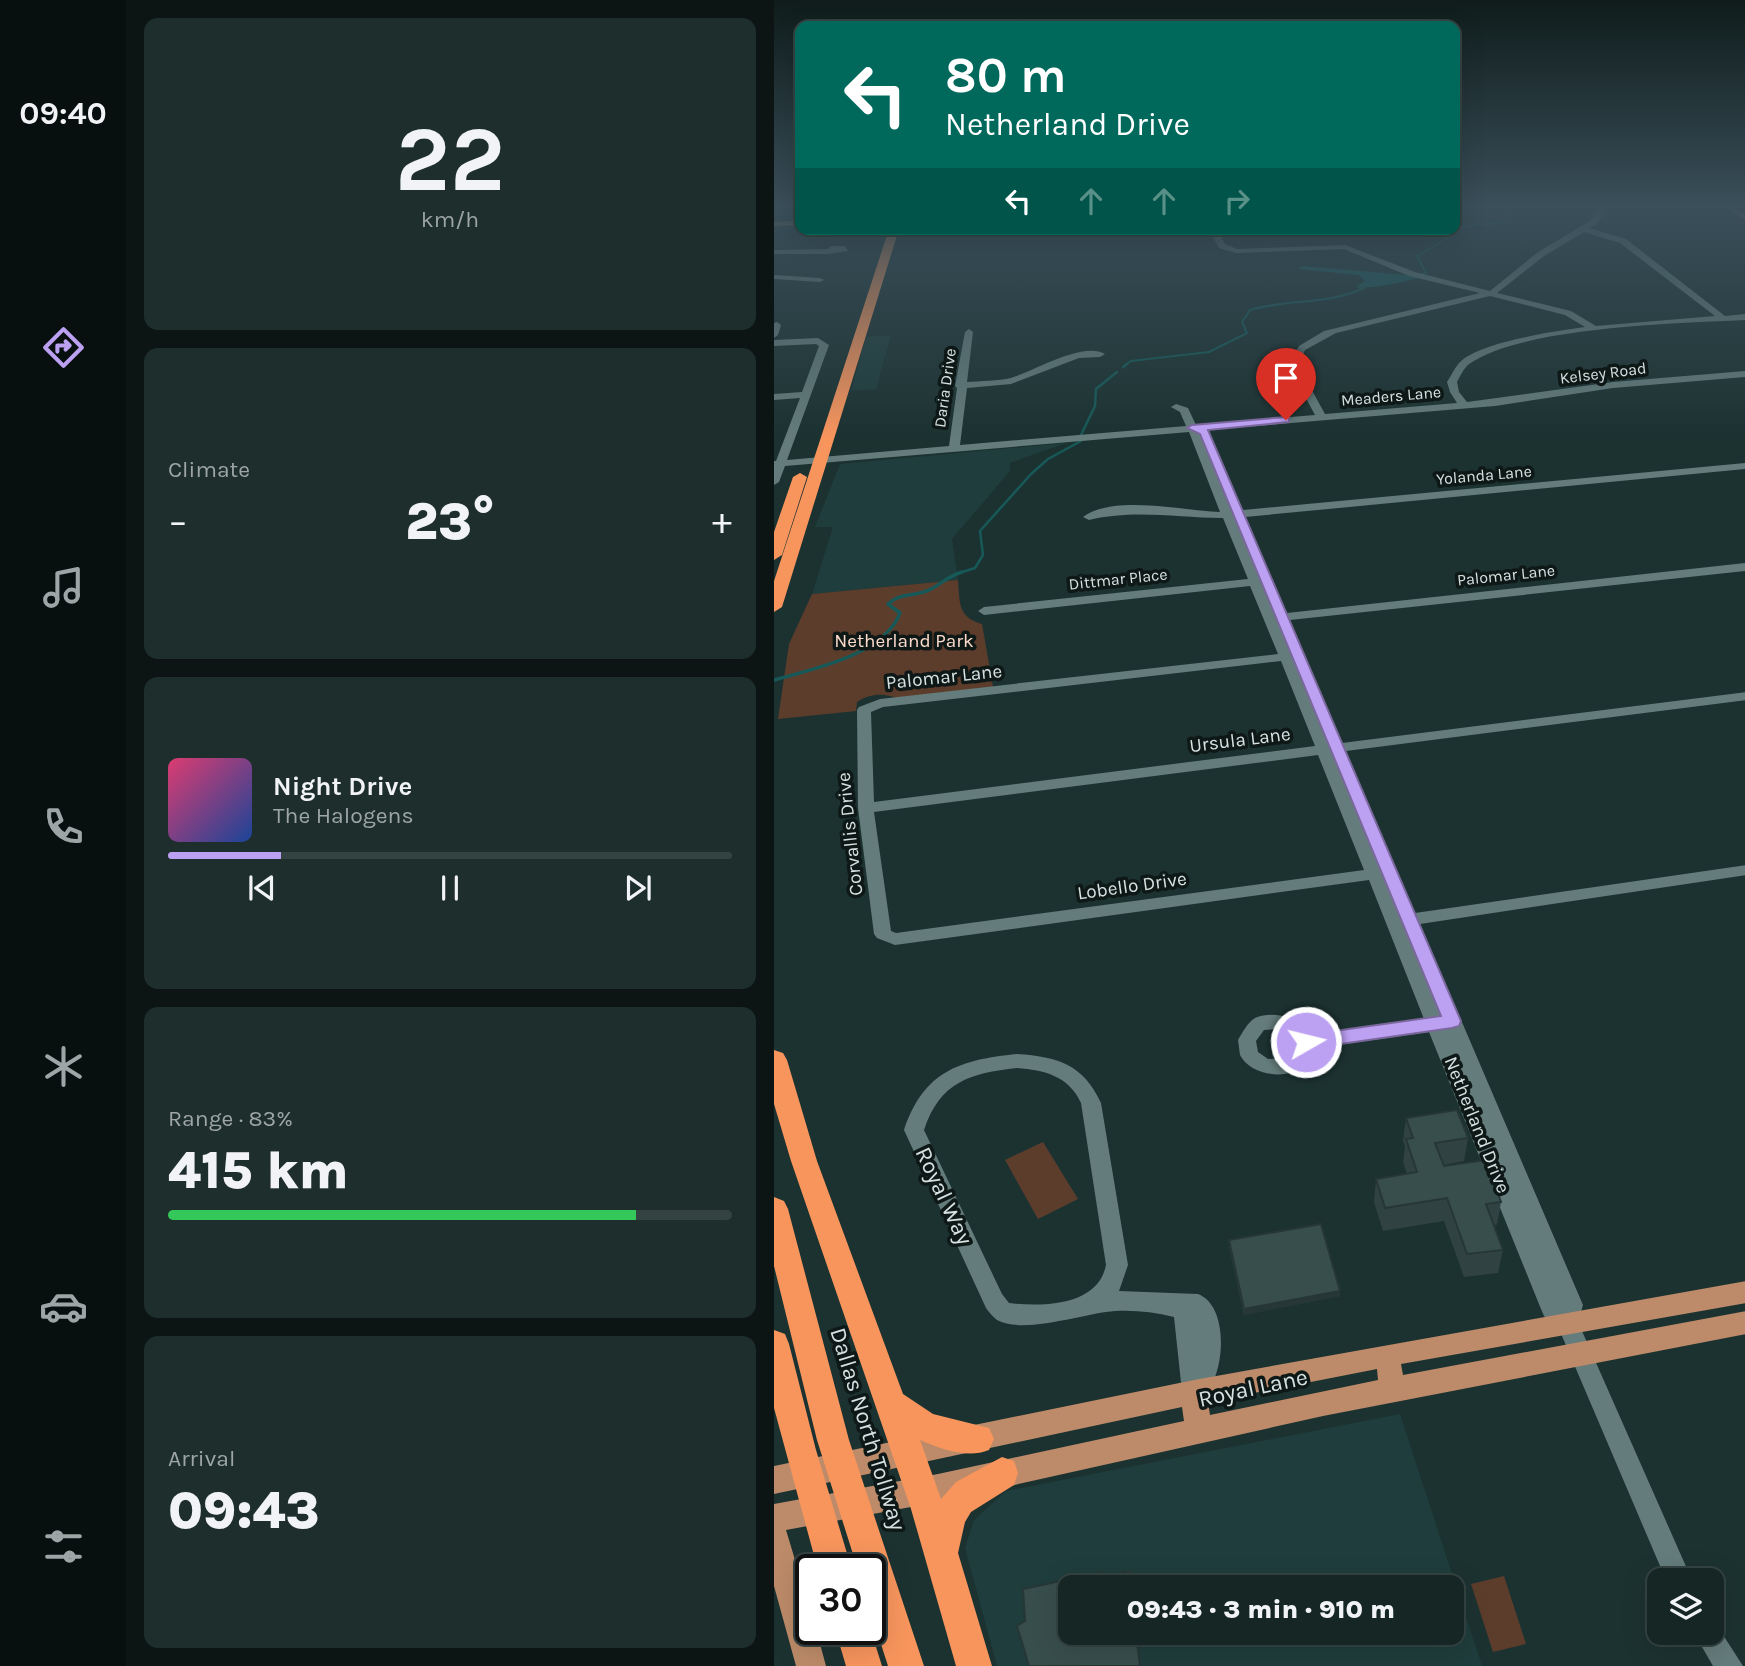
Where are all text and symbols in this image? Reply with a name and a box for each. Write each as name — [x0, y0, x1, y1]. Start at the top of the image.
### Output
text: 80 m — [945, 47, 1067, 104]
icon: left — [830, 49, 921, 140]
text: 09:40 — [19, 95, 107, 132]
text: Netherland Drive — [945, 106, 1190, 143]
text: 22 — [395, 107, 505, 213]
icon: left — [999, 182, 1037, 220]
icon: ahead — [1072, 182, 1110, 220]
icon: ahead — [1145, 182, 1183, 220]
icon: right — [1218, 182, 1256, 220]
text: km/h — [421, 206, 479, 233]
icon: directions — [39, 323, 88, 372]
street label: Daria Drive — [930, 347, 960, 429]
pin — [1256, 348, 1316, 420]
street label: Kelsey Road — [1559, 358, 1647, 388]
icon: arrive — [1267, 359, 1305, 397]
street label: Meaders Lane — [1340, 382, 1442, 410]
text: Climate — [168, 456, 250, 483]
street label: Yolanda Lane — [1436, 461, 1532, 489]
text: 23° — [405, 491, 495, 552]
text: − — [168, 499, 188, 544]
text: + — [712, 499, 732, 544]
street label: Palomar Lane — [1456, 560, 1556, 590]
icon: music — [39, 563, 88, 612]
street label: Dittmar Place — [1068, 564, 1168, 594]
park label: Netherland Park — [834, 630, 974, 652]
street label: Palomar Lane — [885, 660, 1003, 694]
street label: Ursula Lane — [1188, 723, 1292, 757]
text: Night Drive — [273, 771, 412, 802]
street label: Corvallis Drive — [833, 771, 867, 897]
icon: phone — [39, 802, 88, 851]
text: The Halogens — [273, 802, 413, 829]
street label: Lobello Drive — [1076, 867, 1188, 905]
icon: previous — [243, 869, 281, 907]
icon: pause — [431, 869, 469, 907]
icon: next — [619, 869, 657, 907]
position arrow — [1269, 1005, 1343, 1079]
icon: climate — [39, 1042, 88, 1091]
street label: Netherland Drive — [1440, 1053, 1514, 1197]
text: Range · 83% — [168, 1105, 293, 1132]
text: 415 km — [168, 1140, 349, 1201]
street label: Royal Way — [910, 1143, 979, 1250]
icon: car — [39, 1282, 88, 1331]
street label: Dallas North Tollway — [824, 1324, 912, 1534]
street label: Royal Lane — [1196, 1363, 1310, 1413]
text: Arrival — [168, 1445, 235, 1472]
text: 09:43 — [168, 1480, 320, 1541]
icon: filters — [39, 1522, 88, 1571]
speed limit sign: 30 — [795, 1554, 886, 1645]
map controls — [1647, 1568, 1724, 1645]
button: layers — [1647, 1568, 1724, 1645]
text: 09:43 · 3 min · 910 m — [1127, 1594, 1395, 1625]

